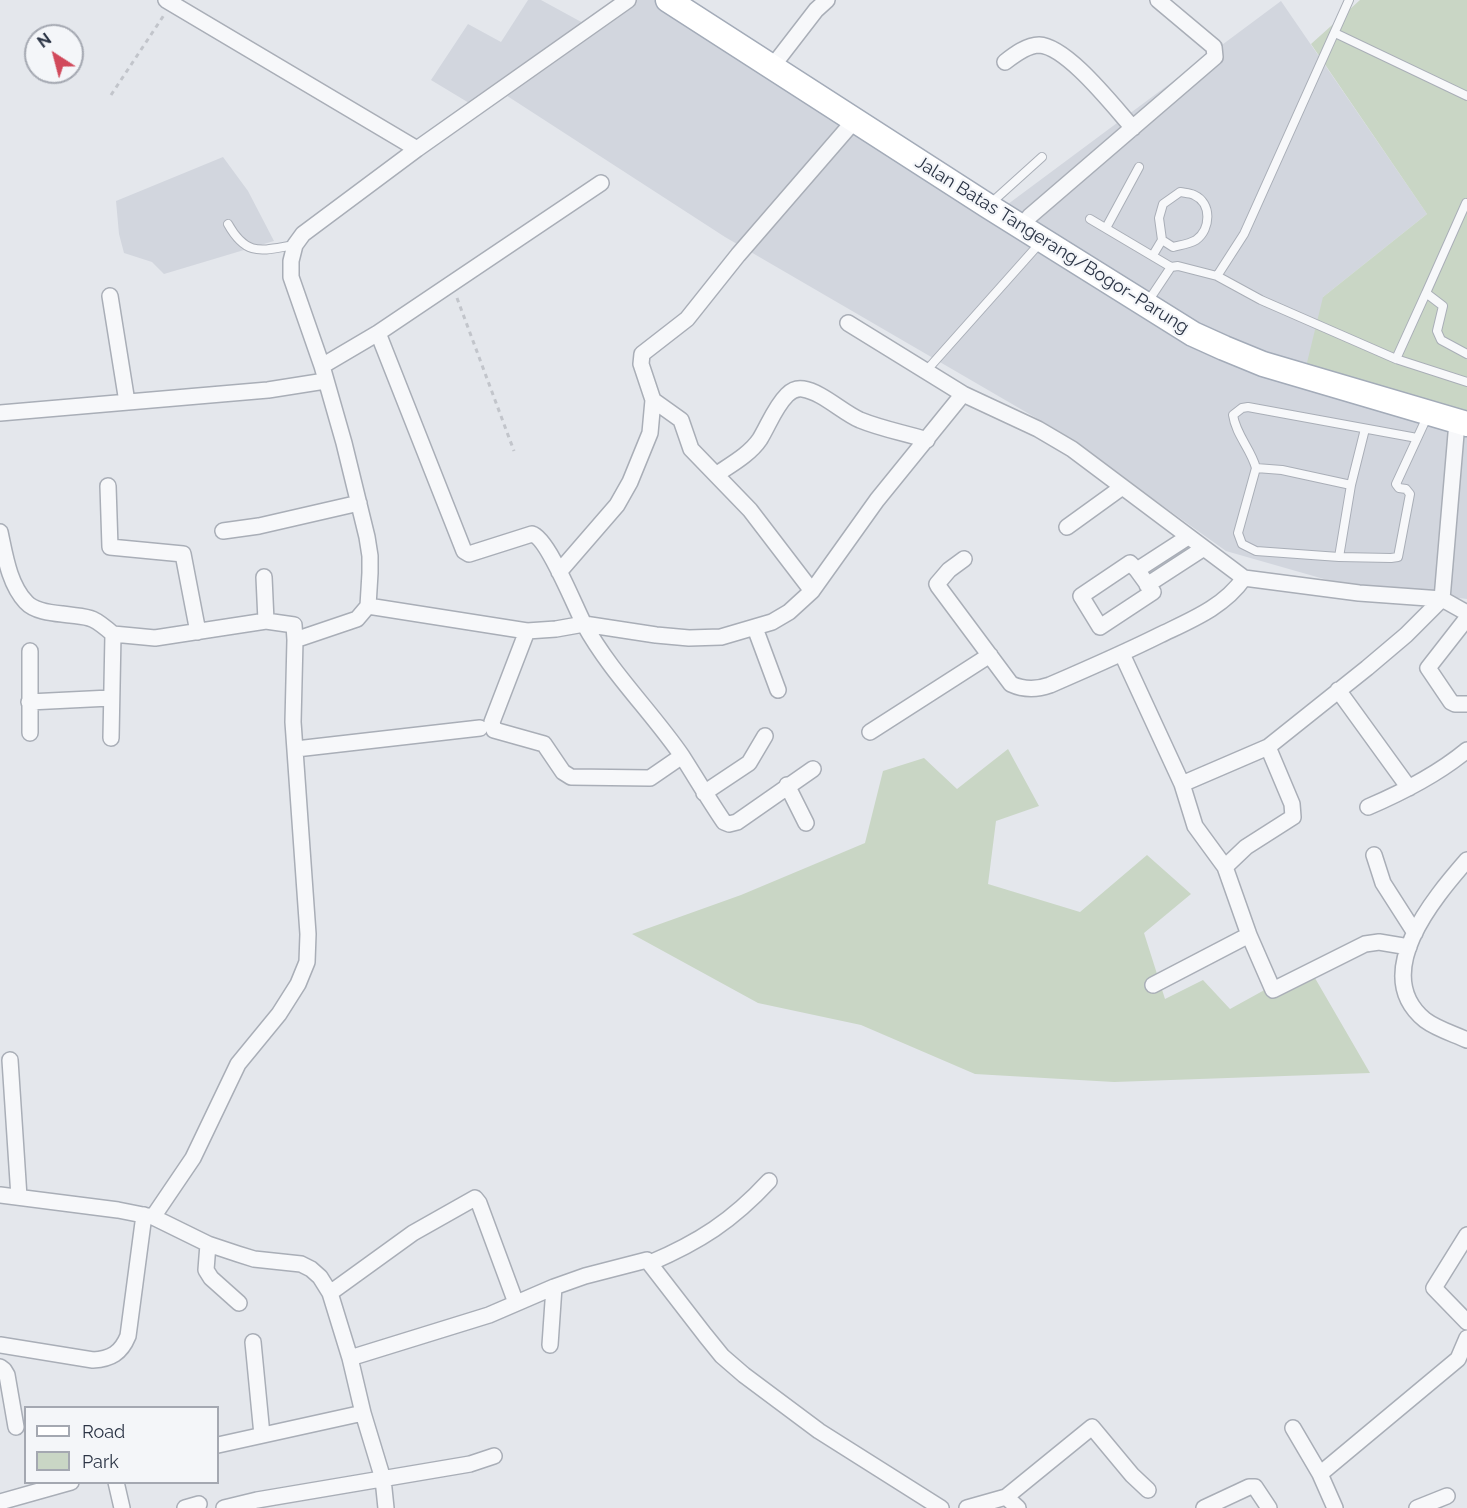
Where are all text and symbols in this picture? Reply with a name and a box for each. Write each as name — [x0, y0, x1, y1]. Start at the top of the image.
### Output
north arrow — [24, 24, 84, 84]
text: N — [34, 29, 55, 52]
street label: Jalan Batas Tangerang/Bogor–Parung — [911, 151, 1193, 339]
legend — [24, 1406, 219, 1484]
text: Road — [82, 1421, 125, 1442]
text: Park — [82, 1451, 119, 1472]

